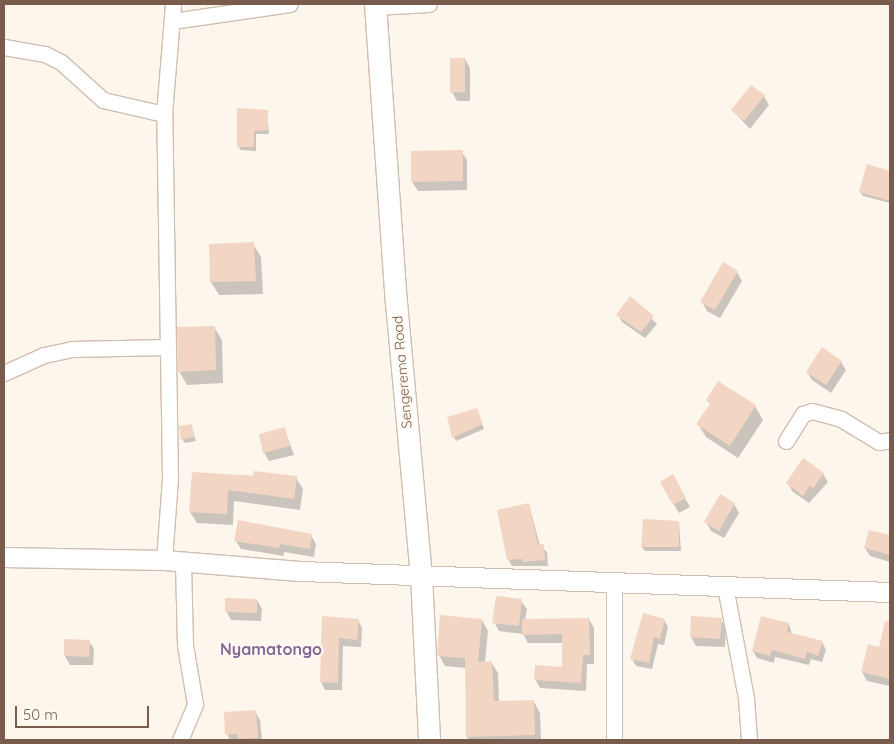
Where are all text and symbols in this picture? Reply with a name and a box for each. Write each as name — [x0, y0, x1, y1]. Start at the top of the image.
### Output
street label: Sengerema Road — [389, 315, 415, 429]
district label: Nyamatongo — [220, 639, 322, 659]
scale bar — [18, 696, 151, 728]
text: 50 m — [23, 705, 58, 724]

